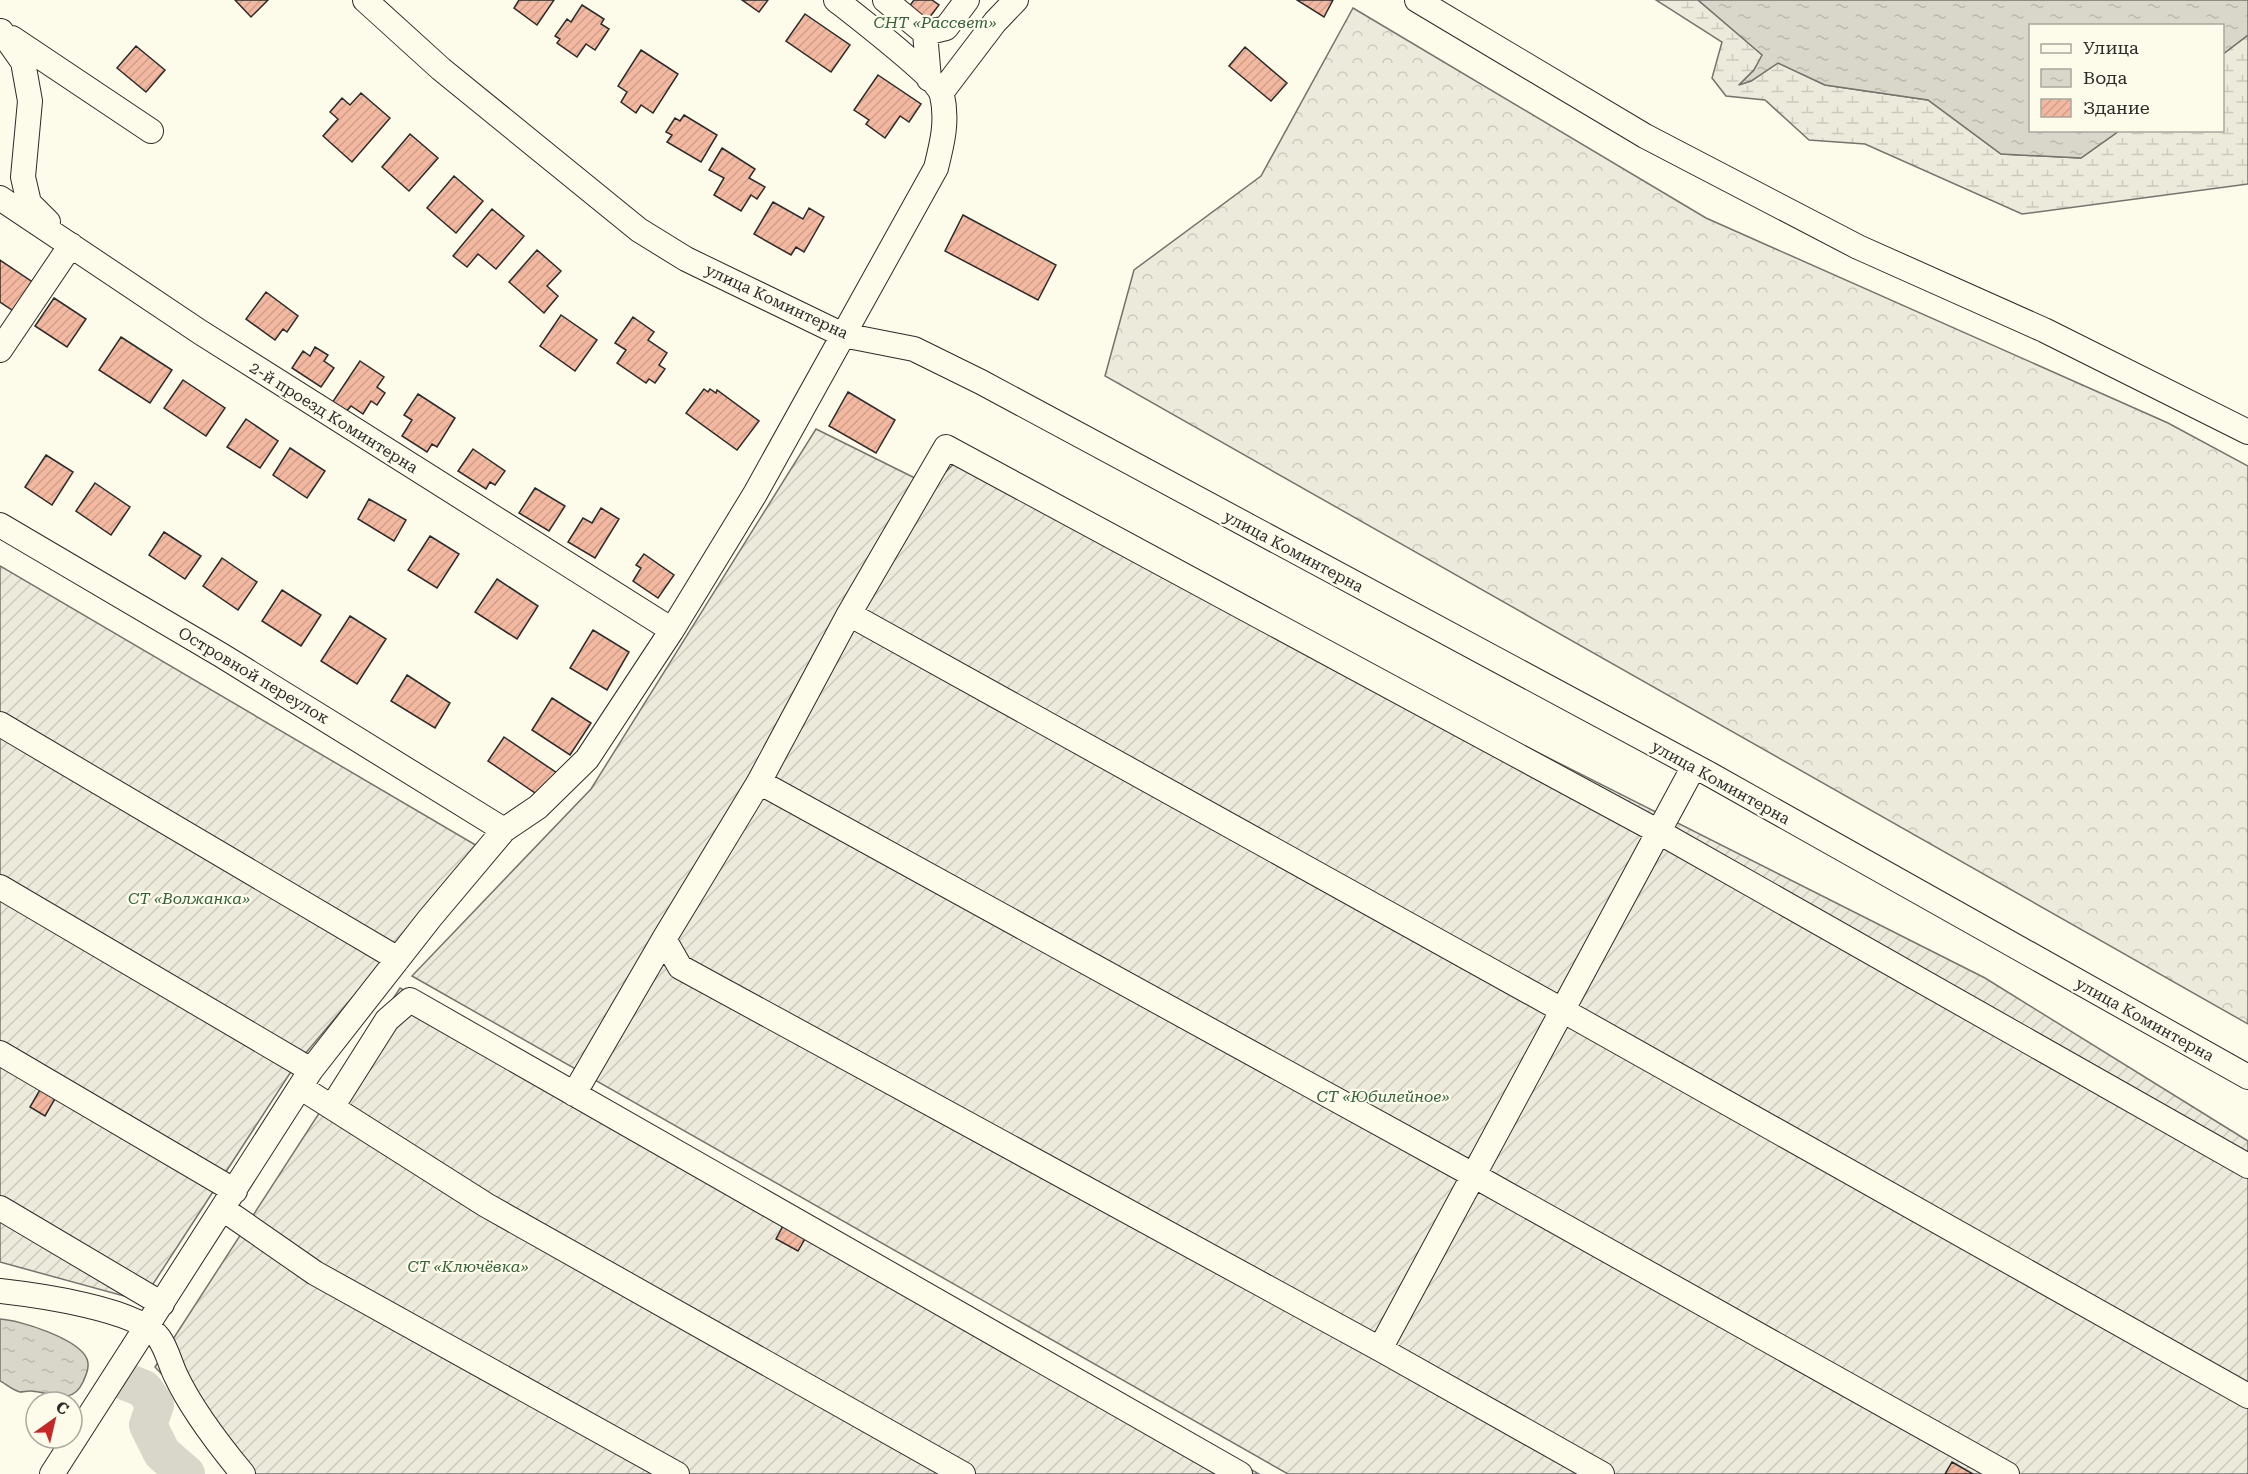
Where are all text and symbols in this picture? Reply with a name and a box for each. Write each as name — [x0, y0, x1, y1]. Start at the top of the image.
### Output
park label: СНТ «Рассвет» — [873, 13, 997, 32]
legend — [2029, 24, 2224, 132]
text: Улица — [2083, 37, 2139, 58]
text: Вода — [2083, 67, 2127, 88]
text: Здание — [2083, 97, 2150, 118]
street label: улица Коминтерна — [702, 260, 851, 343]
street label: 2-й проезд Коминтерна — [246, 358, 422, 477]
street label: улица Коминтерна — [1221, 507, 1367, 596]
street label: Островной переулок — [175, 623, 333, 728]
street label: улица Коминтерна — [1648, 736, 1794, 829]
park label: СТ «Волжанка» — [128, 889, 250, 908]
street label: улица Коминтерна — [2072, 973, 2218, 1066]
park label: СТ «Юбилейное» — [1317, 1087, 1450, 1106]
park label: СТ «Ключёвка» — [408, 1257, 528, 1276]
north arrow — [24, 1390, 84, 1450]
text: С — [52, 1397, 72, 1419]

